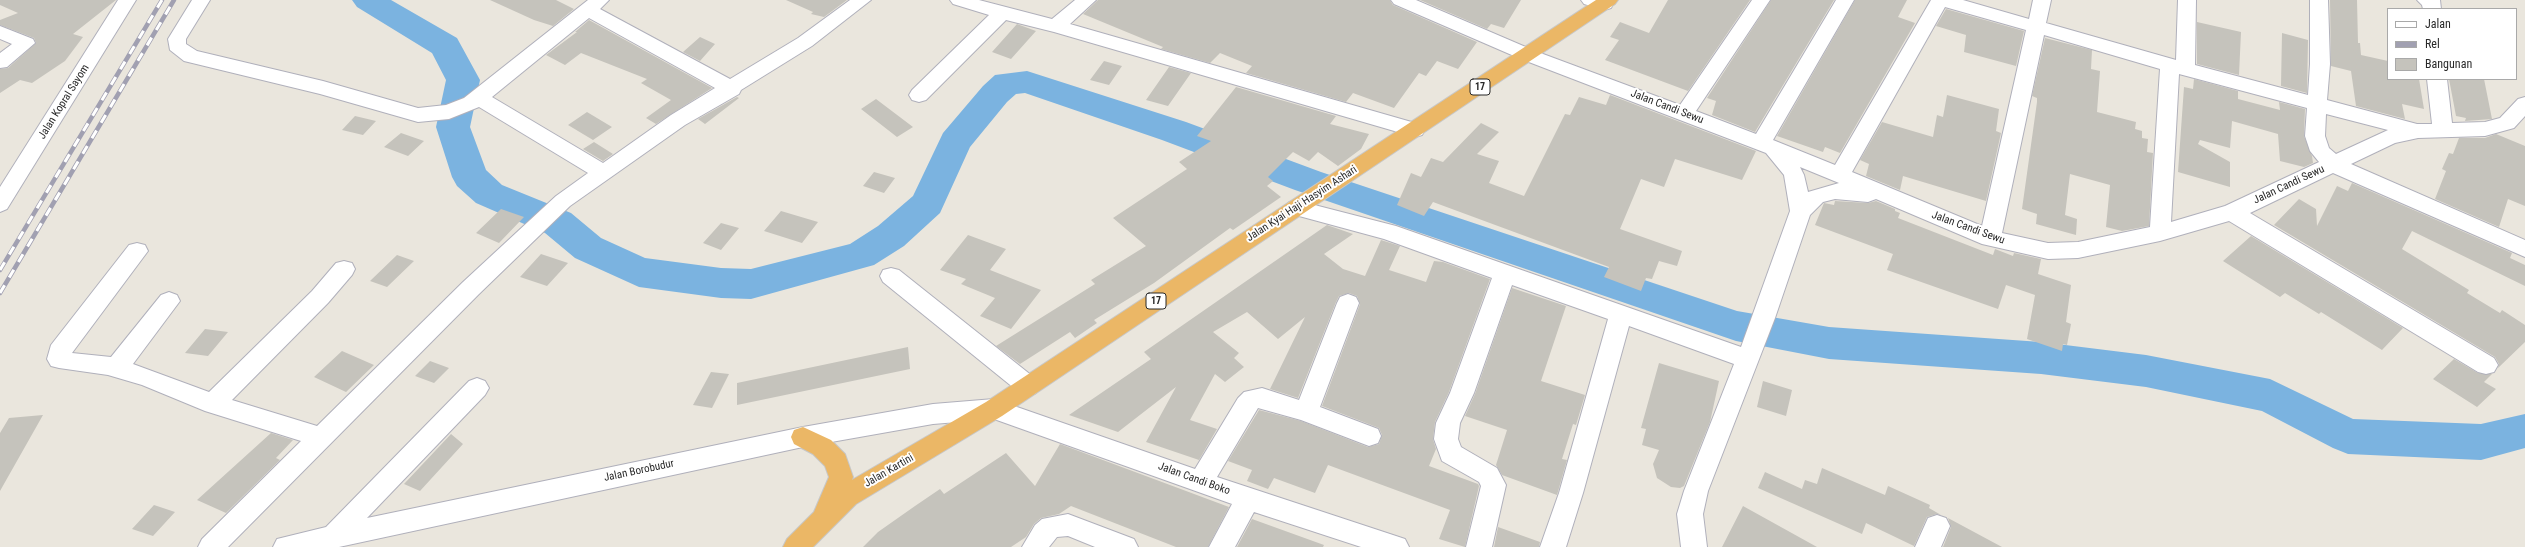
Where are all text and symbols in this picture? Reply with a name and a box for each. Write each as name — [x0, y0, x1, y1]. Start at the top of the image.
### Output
legend — [2387, 8, 2517, 80]
text: Jalan — [2425, 17, 2451, 31]
text: Rel — [2425, 37, 2440, 51]
text: Bangunan — [2425, 57, 2472, 71]
street label: Jalan Kopral Sayom — [36, 62, 92, 142]
road number: 17 — [1470, 79, 1490, 95]
street label: Jalan Candi Sewu — [1629, 87, 1705, 127]
street label: Jalan Kyai Haji Hasyim Ashari — [1244, 163, 1360, 245]
street label: Jalan Candi Sewu — [2251, 163, 2327, 207]
street label: Jalan Candi Sewu — [1930, 209, 2006, 247]
road number: 17 — [1146, 293, 1166, 309]
street label: Jalan Kartini — [862, 452, 916, 490]
street label: Jalan Borobudur — [603, 457, 675, 485]
street label: Jalan Candi Boko — [1156, 460, 1232, 498]

